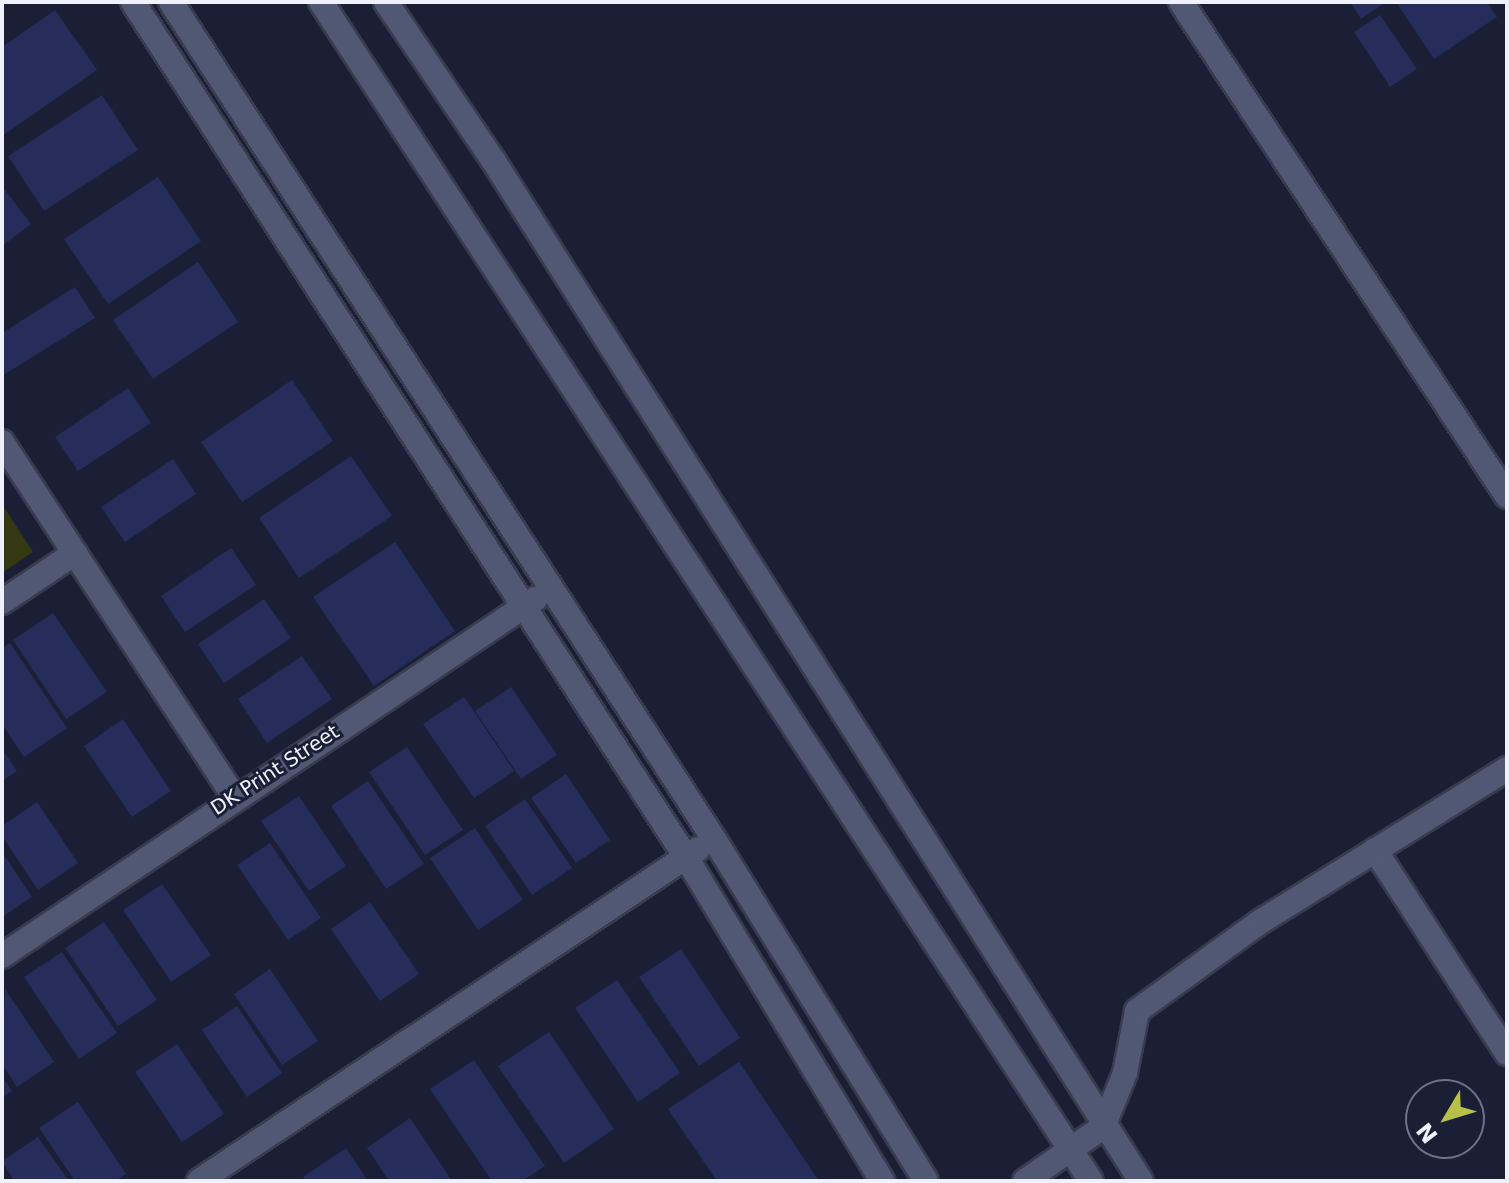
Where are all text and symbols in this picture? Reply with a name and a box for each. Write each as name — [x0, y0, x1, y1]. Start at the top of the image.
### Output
street label: DK Print Street — [206, 720, 344, 820]
north arrow — [1405, 1079, 1485, 1159]
text: N — [1412, 1118, 1443, 1148]

